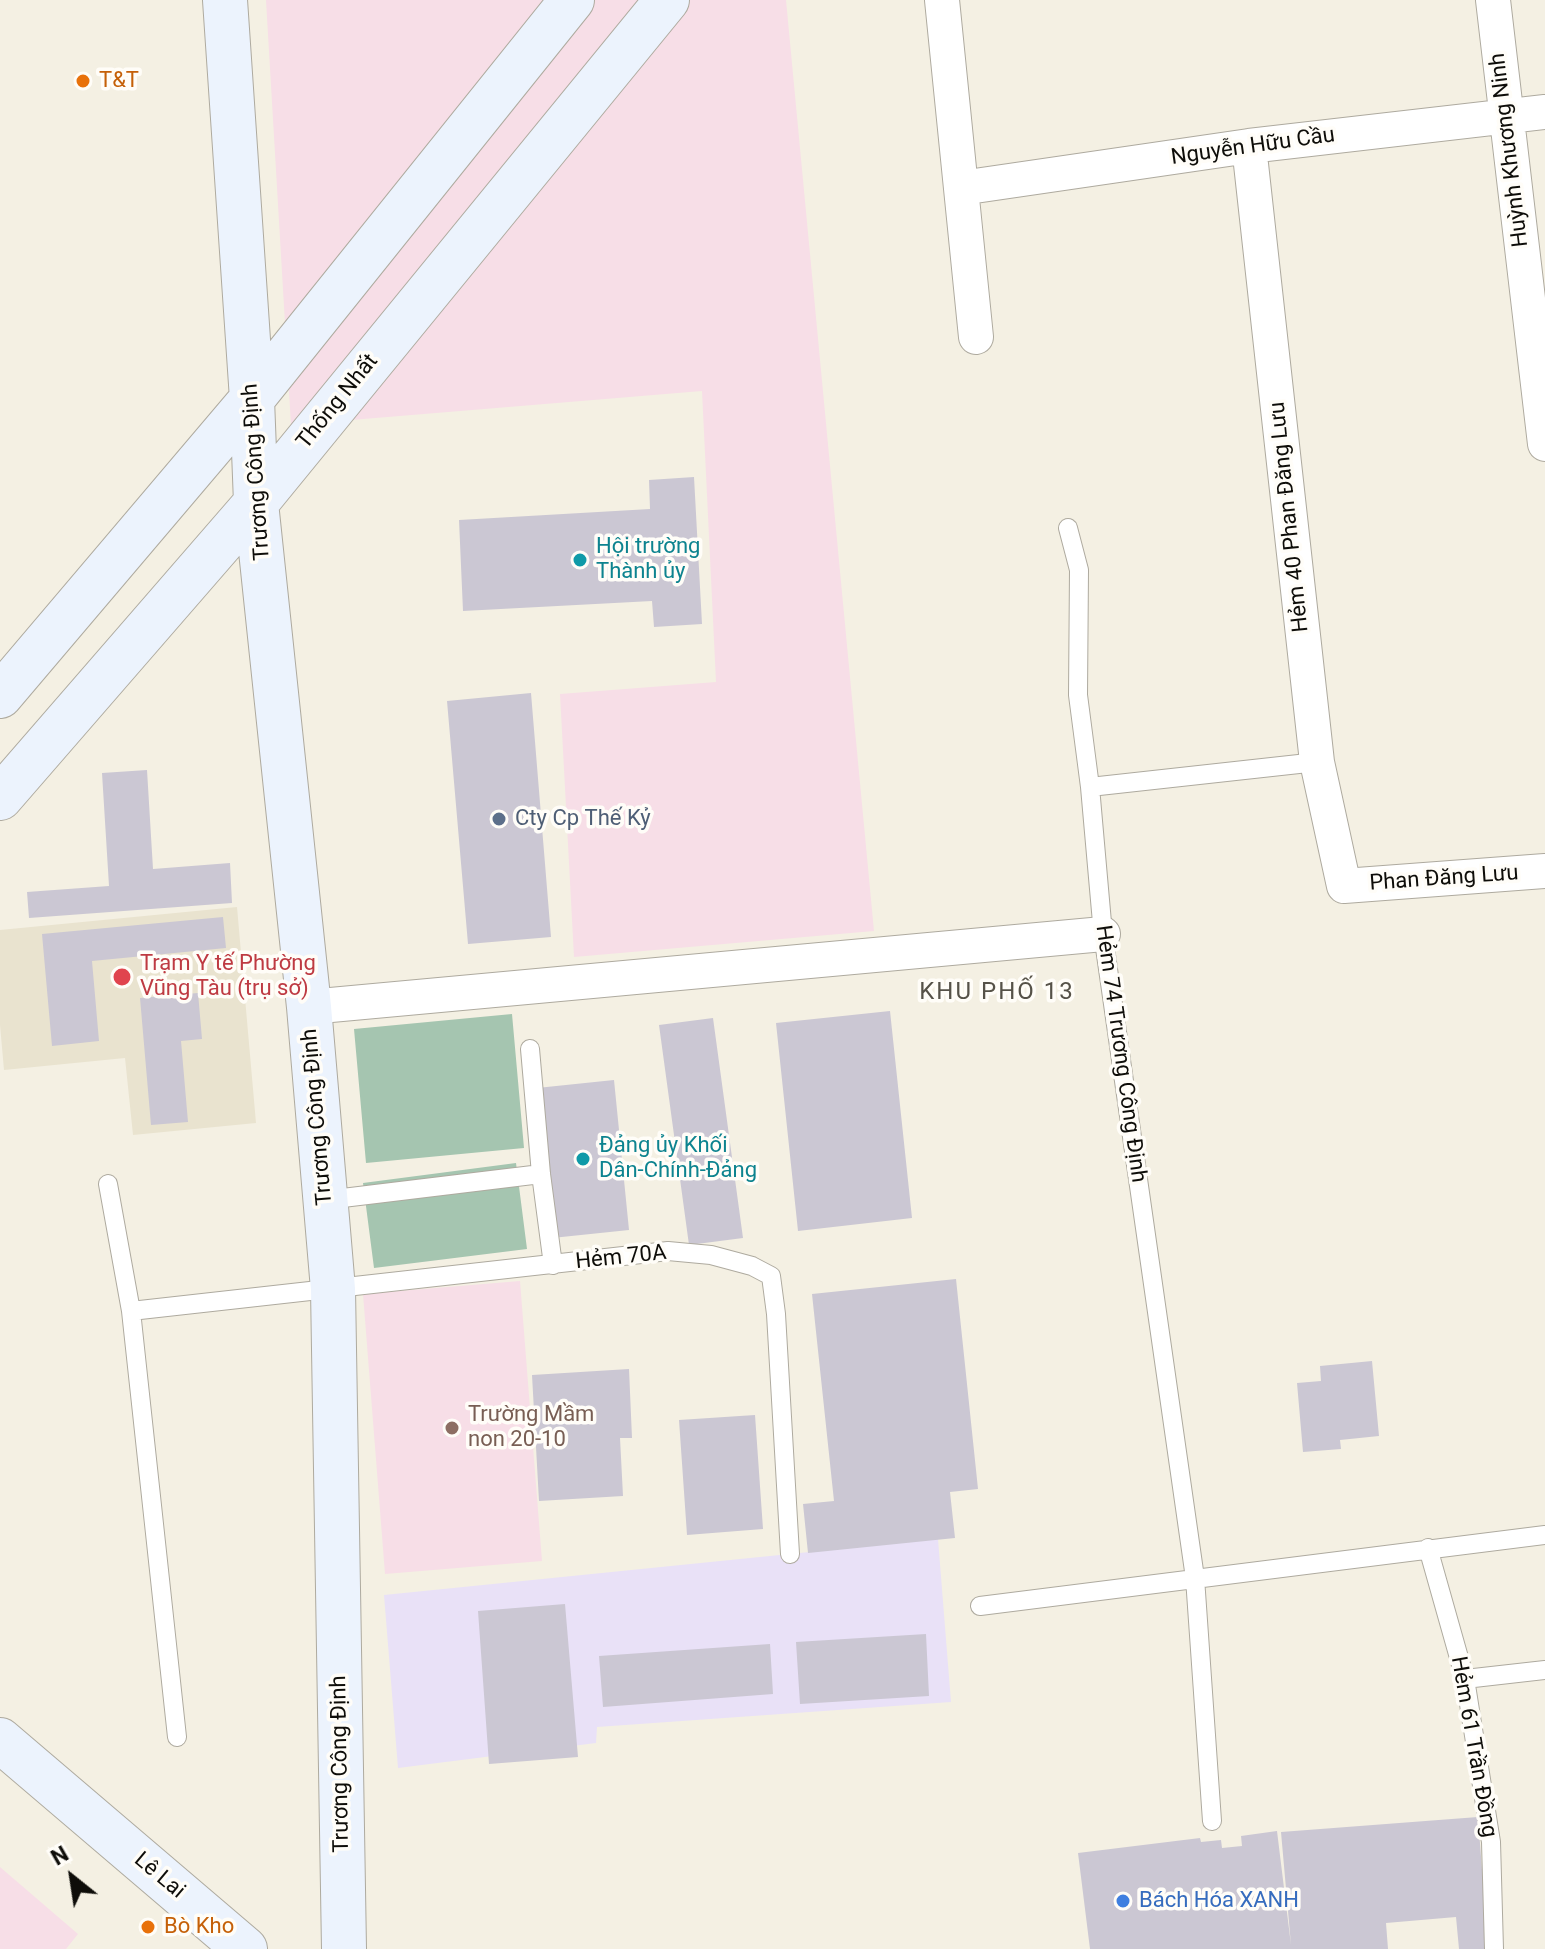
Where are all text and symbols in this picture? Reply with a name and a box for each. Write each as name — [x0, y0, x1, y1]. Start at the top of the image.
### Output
street label: Huỳnh Khương Ninh — [1485, 51, 1535, 249]
place label: T&T — [99, 68, 139, 94]
marker: T&T — [74, 72, 92, 90]
street label: Nguyễn Hữu Cầu — [1169, 122, 1337, 172]
street label: Thống Nhất — [292, 349, 384, 455]
street label: Trương Công Định — [238, 383, 276, 561]
street label: Hẻm 40 Phan Đăng Lưu — [1265, 400, 1315, 634]
place label: Hội trường Thành ủy — [596, 534, 700, 586]
marker: Hội trường Thành ủy — [571, 551, 589, 569]
place label: Cty Cp Thế Kỷ — [515, 806, 651, 832]
marker: Cty Cp Thế Kỷ — [490, 810, 508, 828]
street label: Phan Đăng Lưu — [1369, 861, 1519, 897]
street label: Hẻm 74 Trương Công Định — [1089, 924, 1151, 1184]
place label: Trạm Y tế Phường Vũng Tàu (trụ sở) — [140, 951, 316, 1002]
marker: Trạm Y tế Phường Vũng Tàu (trụ sở) — [111, 966, 133, 988]
district label: KHU PHỐ 13 — [919, 979, 1075, 1007]
street label: Trương Công Định — [297, 1028, 339, 1206]
place label: Đảng ủy Khối Dân-Chính-Đảng — [599, 1133, 757, 1184]
marker: Đảng ủy Khối Dân-Chính-Đảng — [574, 1150, 592, 1168]
street label: Hẻm 70A — [574, 1240, 668, 1276]
place label: Trường Mầm non 20-10 — [468, 1402, 594, 1454]
marker: Trường Mầm non 20-10 — [443, 1419, 461, 1437]
street label: Hẻm 61 Trần Đồng — [1444, 1655, 1502, 1839]
street label: Trương Công Định — [326, 1675, 356, 1853]
north arrow — [32, 1837, 112, 1917]
text: N — [47, 1841, 73, 1870]
street label: Lê Lai — [128, 1847, 190, 1905]
place label: Bách Hóa XANH — [1139, 1888, 1299, 1914]
marker: Bách Hóa XANH — [1114, 1892, 1132, 1910]
place label: Bò Kho — [164, 1914, 234, 1940]
marker: Bò Kho — [139, 1918, 157, 1936]

